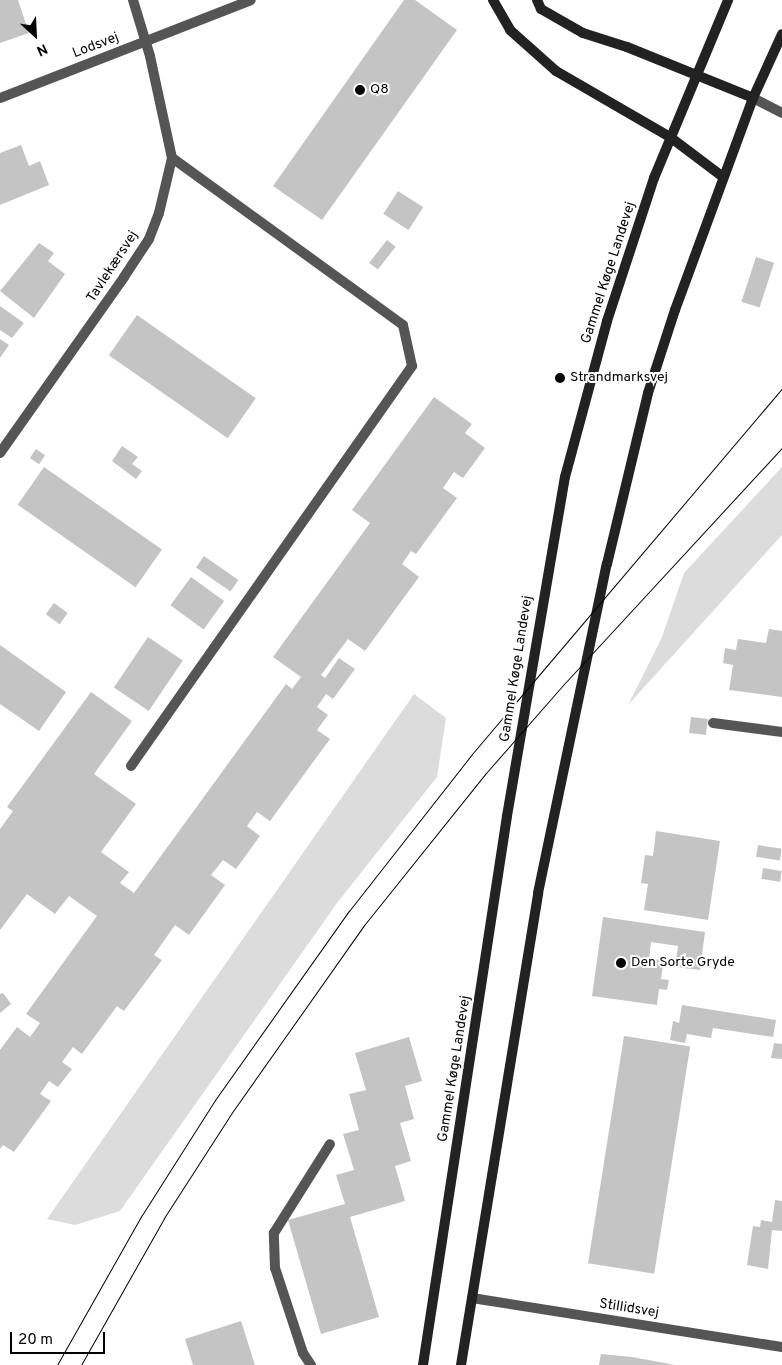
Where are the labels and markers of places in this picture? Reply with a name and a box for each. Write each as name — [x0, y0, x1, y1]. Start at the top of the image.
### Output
place label: Q8 — [370, 82, 389, 98]
marker: Q8 — [354, 84, 366, 96]
place label: Strandmarksvej — [570, 370, 668, 386]
marker: Strandmarksvej — [554, 372, 566, 384]
place label: Den Sorte Gryde — [631, 955, 735, 971]
marker: Den Sorte Gryde — [615, 957, 627, 969]

